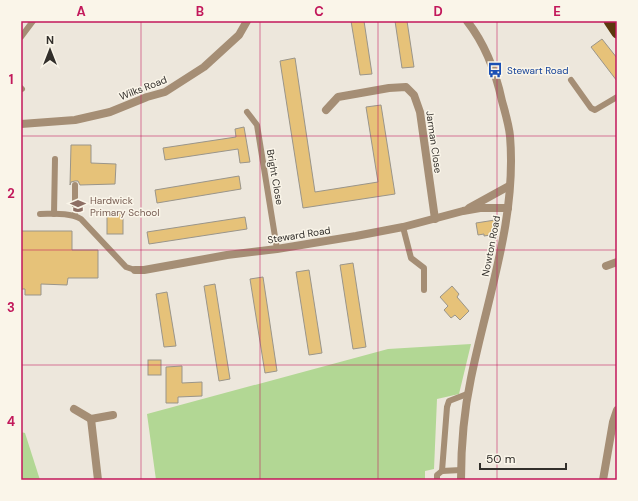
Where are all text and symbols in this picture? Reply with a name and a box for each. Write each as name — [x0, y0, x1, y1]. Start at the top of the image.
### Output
text: A — [76, 3, 86, 20]
text: B — [196, 3, 204, 20]
text: C — [314, 3, 324, 20]
text: D — [433, 3, 443, 20]
text: E — [553, 3, 561, 20]
north arrow — [30, 30, 70, 70]
text: N — [46, 33, 54, 47]
bus stop icon: Stewart Road — [486, 61, 504, 79]
place label: Stewart Road — [507, 64, 569, 77]
text: 1 — [9, 71, 13, 88]
street label: Wilks Road — [117, 73, 169, 103]
street label: Jarman Close — [423, 110, 445, 174]
street label: Bright Close — [264, 148, 286, 206]
text: 2 — [7, 185, 15, 202]
place label: Hardwick Primary School — [90, 194, 160, 219]
school or university icon: Hardwick Primary School — [69, 197, 87, 215]
street label: Nowton Road — [479, 214, 503, 278]
street label: Steward Road — [267, 224, 331, 246]
text: 3 — [7, 299, 15, 316]
text: 4 — [7, 413, 15, 430]
scale bar — [480, 445, 566, 471]
text: 50 m — [486, 451, 515, 467]

